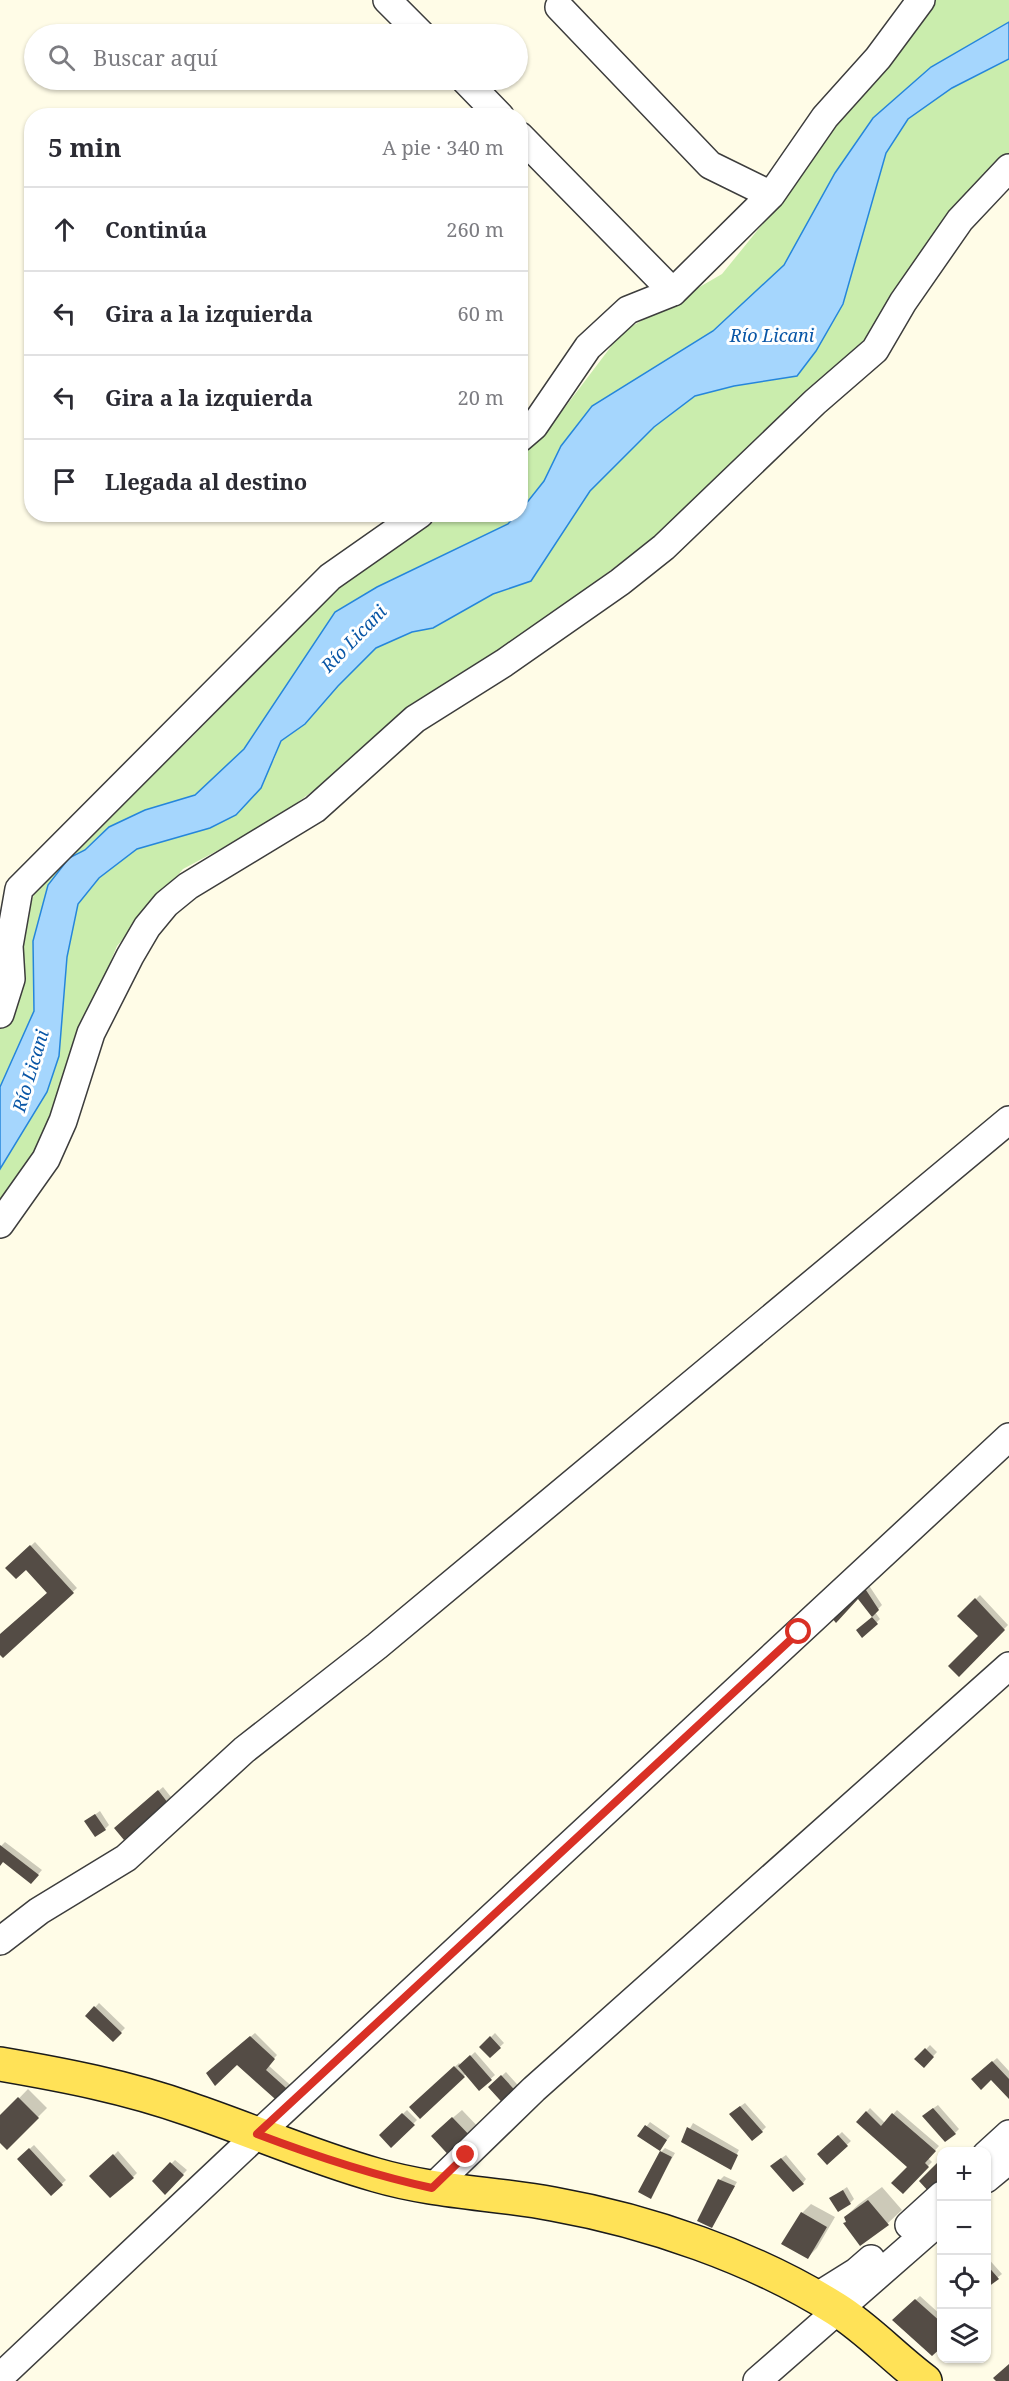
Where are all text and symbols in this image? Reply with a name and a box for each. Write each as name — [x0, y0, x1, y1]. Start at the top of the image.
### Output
search box — [24, 24, 528, 90]
icon: search — [45, 41, 78, 74]
text: Buscar aquí — [93, 42, 217, 72]
text: 5 min — [48, 129, 122, 165]
text: A pie · 340 m — [382, 134, 504, 161]
icon: ahead — [48, 213, 81, 246]
text: Continúa — [105, 214, 207, 244]
text: 260 m — [446, 216, 504, 243]
icon: left — [48, 297, 81, 330]
text: Gira a la izquierda — [105, 298, 313, 328]
text: 60 m — [458, 300, 504, 327]
water label: Río Licani — [729, 323, 815, 347]
icon: left — [48, 381, 81, 414]
text: Gira a la izquierda — [105, 382, 313, 412]
text: 20 m — [458, 384, 504, 411]
icon: arrive — [48, 465, 81, 498]
text: Llegada al destino — [105, 466, 307, 496]
water label: Río Licani — [315, 599, 392, 678]
water label: Río Licani — [6, 1026, 54, 1116]
route start — [785, 1618, 811, 1644]
route end — [452, 2141, 478, 2167]
map controls — [937, 2147, 991, 2363]
button: + — [937, 2147, 991, 2201]
button: − — [937, 2201, 991, 2255]
button: locate — [937, 2255, 991, 2309]
button: layers — [937, 2309, 991, 2363]

